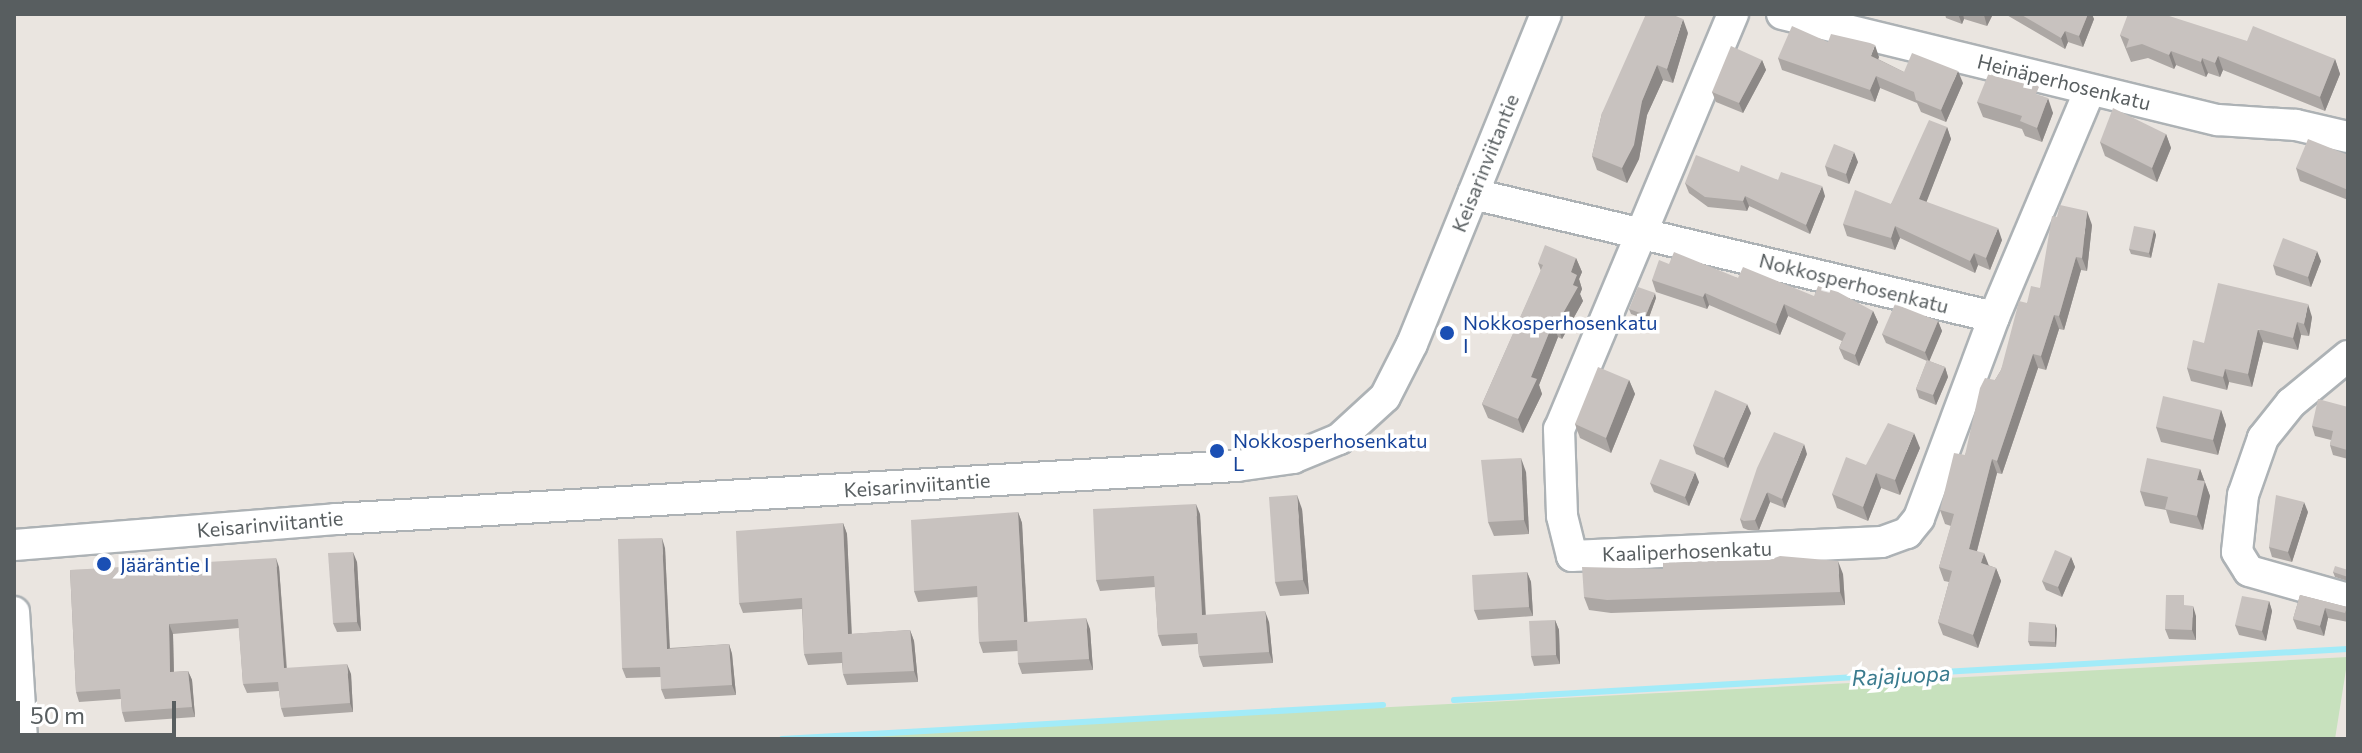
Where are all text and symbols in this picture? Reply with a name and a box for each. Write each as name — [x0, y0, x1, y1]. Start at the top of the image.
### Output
street label: Heinäperhosenkatu — [1975, 49, 2153, 115]
street label: Keisarinviitantie — [1446, 90, 1524, 236]
street label: Nokkosperhosenkatu — [1757, 248, 1951, 318]
place label: Nokkosperhosenkatu I — [1463, 310, 1657, 357]
marker: Nokkosperhosenkatu I — [1438, 324, 1456, 342]
place label: Nokkosperhosenkatu L — [1233, 428, 1427, 475]
marker: Nokkosperhosenkatu L — [1208, 442, 1226, 460]
street label: Keisarinviitantie — [843, 468, 991, 502]
street label: Keisarinviitantie — [196, 506, 344, 542]
street label: Kaaliperhosenkatu — [1602, 536, 1772, 566]
place label: Jääräntie I — [120, 552, 209, 576]
marker: Jääräntie I — [95, 555, 113, 573]
water label: Rajajuopa — [1851, 659, 1951, 691]
scale bar — [20, 685, 180, 735]
text: 50 m — [30, 700, 85, 729]

